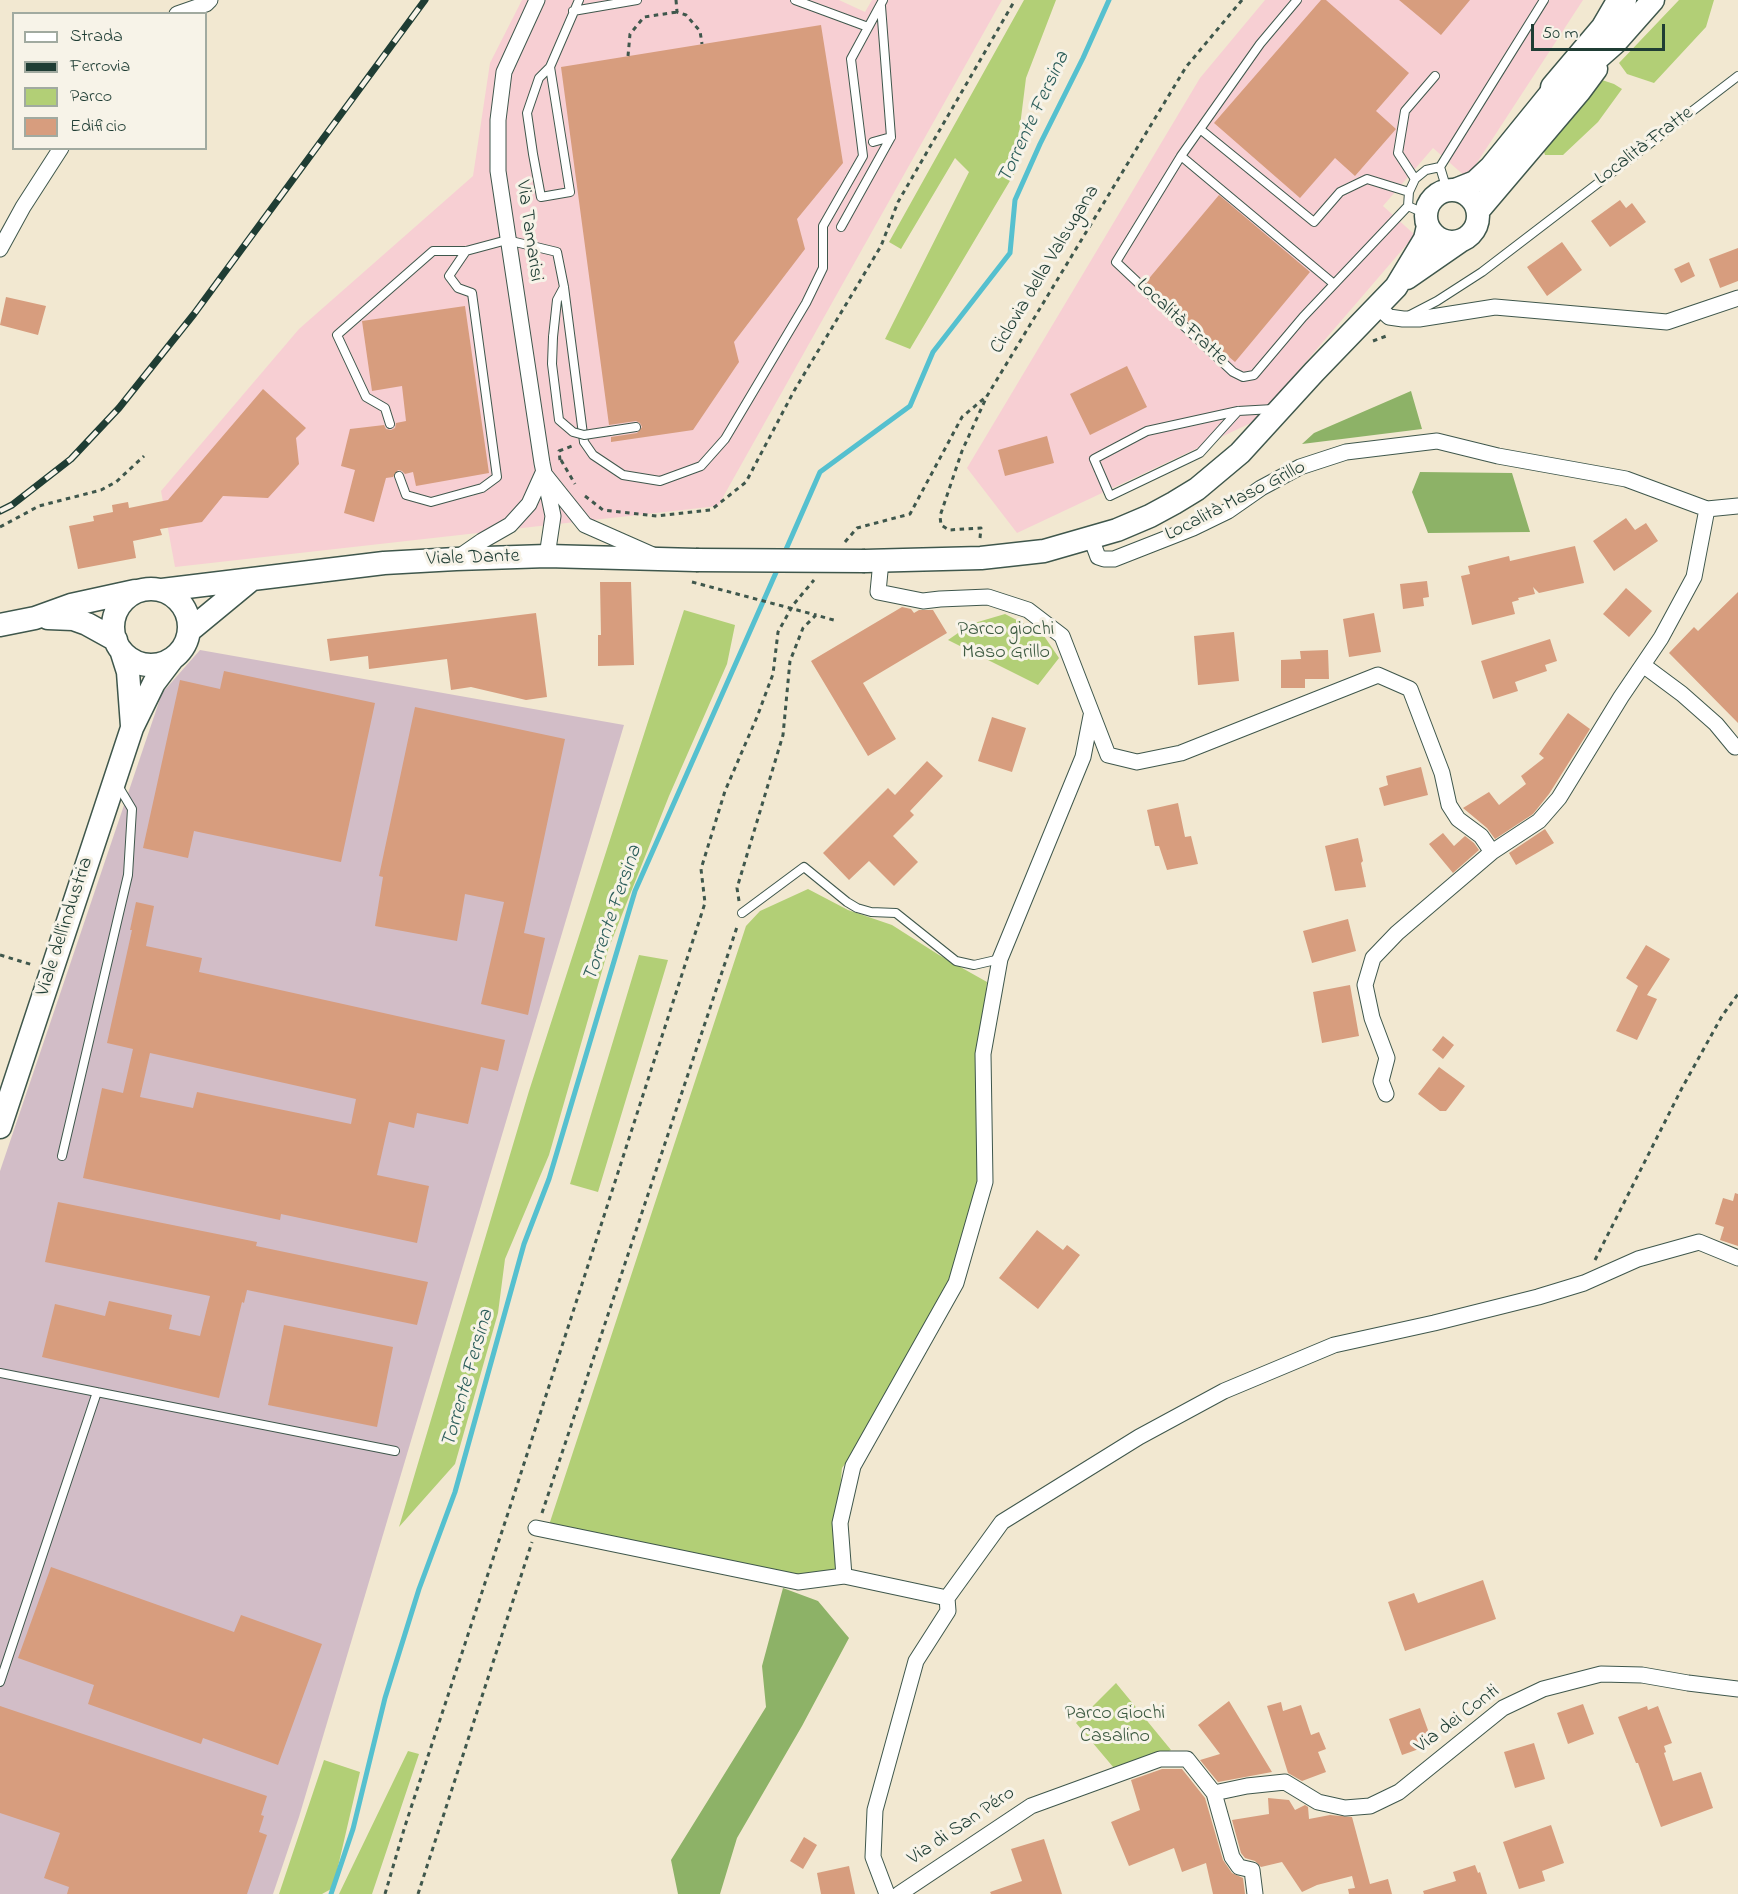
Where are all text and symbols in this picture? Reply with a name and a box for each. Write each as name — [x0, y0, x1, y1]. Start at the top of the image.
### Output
legend — [12, 12, 207, 150]
scale bar — [1534, 12, 1668, 50]
text: 50 m — [1542, 21, 1579, 47]
text: Strada — [70, 24, 123, 50]
water label: Torrente Fersina — [994, 48, 1076, 188]
text: Ferrovia — [70, 54, 130, 80]
text: Parco — [70, 84, 112, 110]
street label: Località Fratte — [1591, 102, 1699, 192]
text: Edificio — [70, 114, 126, 140]
street label: Via Tamarisi — [509, 179, 547, 283]
street label: Ciclovia della Valsugana — [986, 181, 1106, 359]
street label: Località Fratte — [1130, 274, 1232, 372]
street label: Località Maso Grillo — [1162, 456, 1310, 548]
street label: Viale Dante — [426, 545, 520, 573]
park label: Parco giochi Maso Grillo — [958, 619, 1054, 666]
water label: Torrente Fersina — [579, 843, 649, 985]
street label: Viale dell'industria — [32, 854, 100, 1000]
water label: Torrente Fersina — [437, 1307, 501, 1451]
street label: Via dei Conti — [1411, 1680, 1505, 1760]
park label: Parco Giochi Casalino — [1065, 1703, 1165, 1750]
street label: Via di San Péro — [904, 1782, 1020, 1872]

